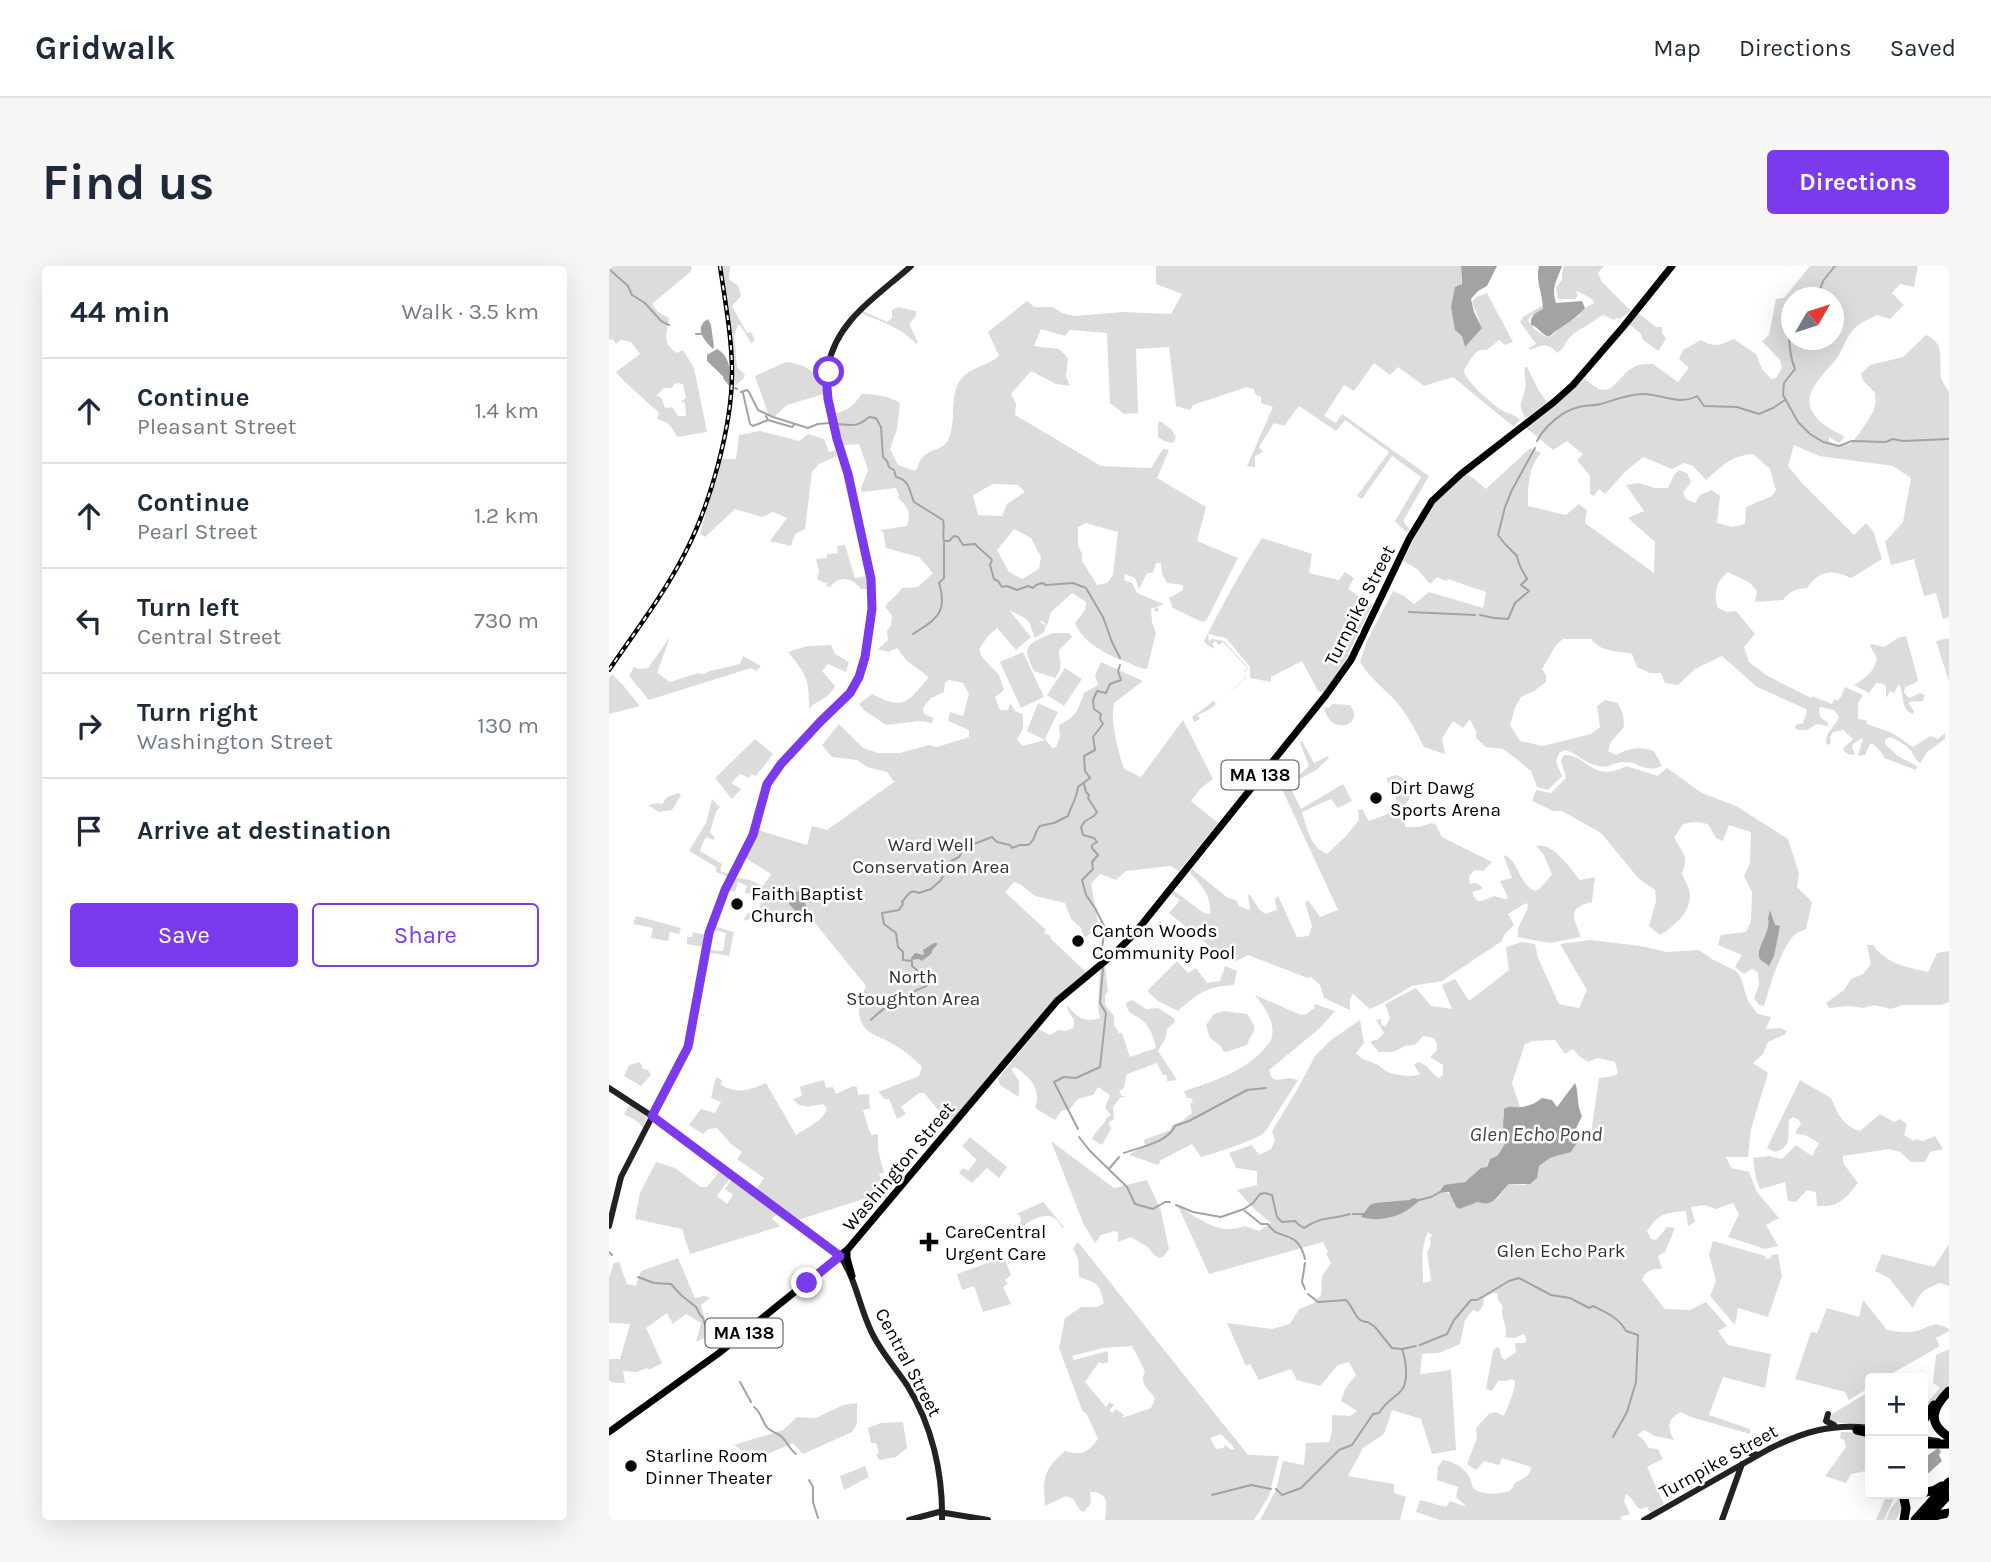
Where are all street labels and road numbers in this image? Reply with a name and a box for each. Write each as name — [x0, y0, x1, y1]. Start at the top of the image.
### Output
street label: Turnpike Street — [1320, 542, 1400, 669]
road number: MA 138 — [1221, 760, 1299, 790]
street label: Washington Street — [838, 1098, 959, 1236]
street label: Central Street — [870, 1305, 946, 1420]
road number: MA 138 — [705, 1318, 783, 1348]
street label: Turnpike Street — [1655, 1420, 1782, 1503]

